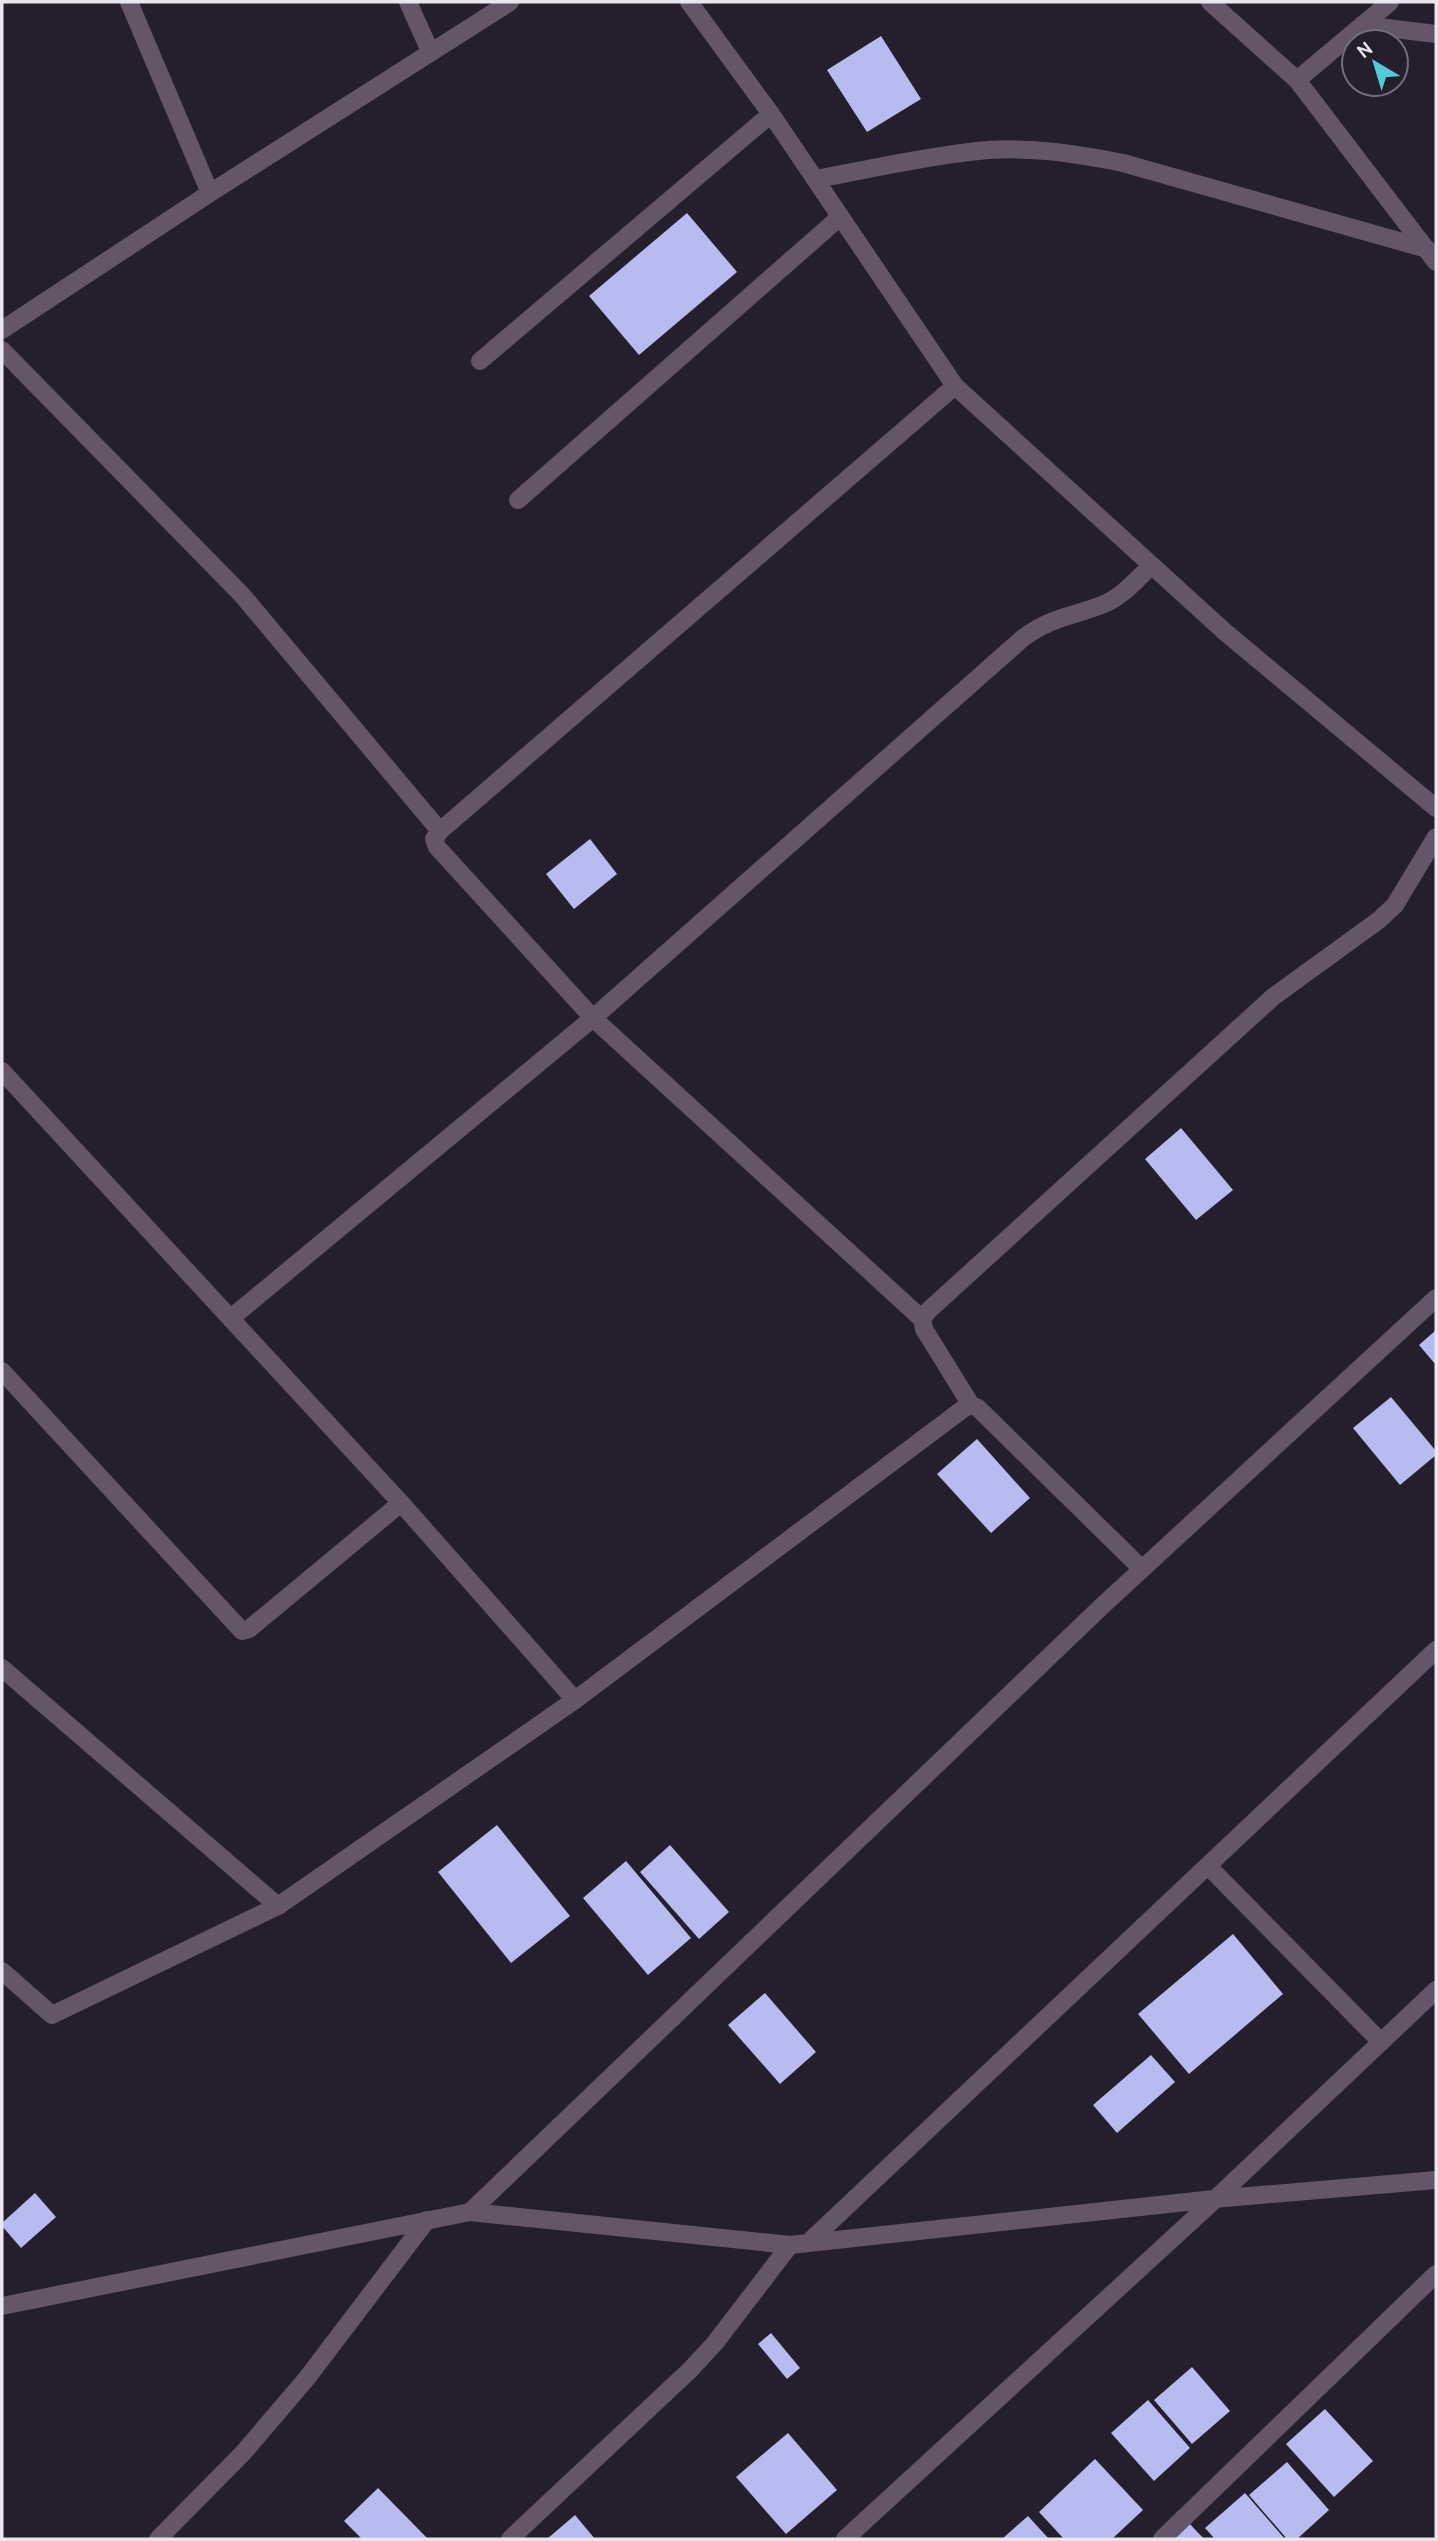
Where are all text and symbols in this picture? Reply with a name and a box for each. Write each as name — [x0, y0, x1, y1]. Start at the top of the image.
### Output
north arrow — [1340, 28, 1410, 98]
text: N — [1352, 37, 1377, 63]

